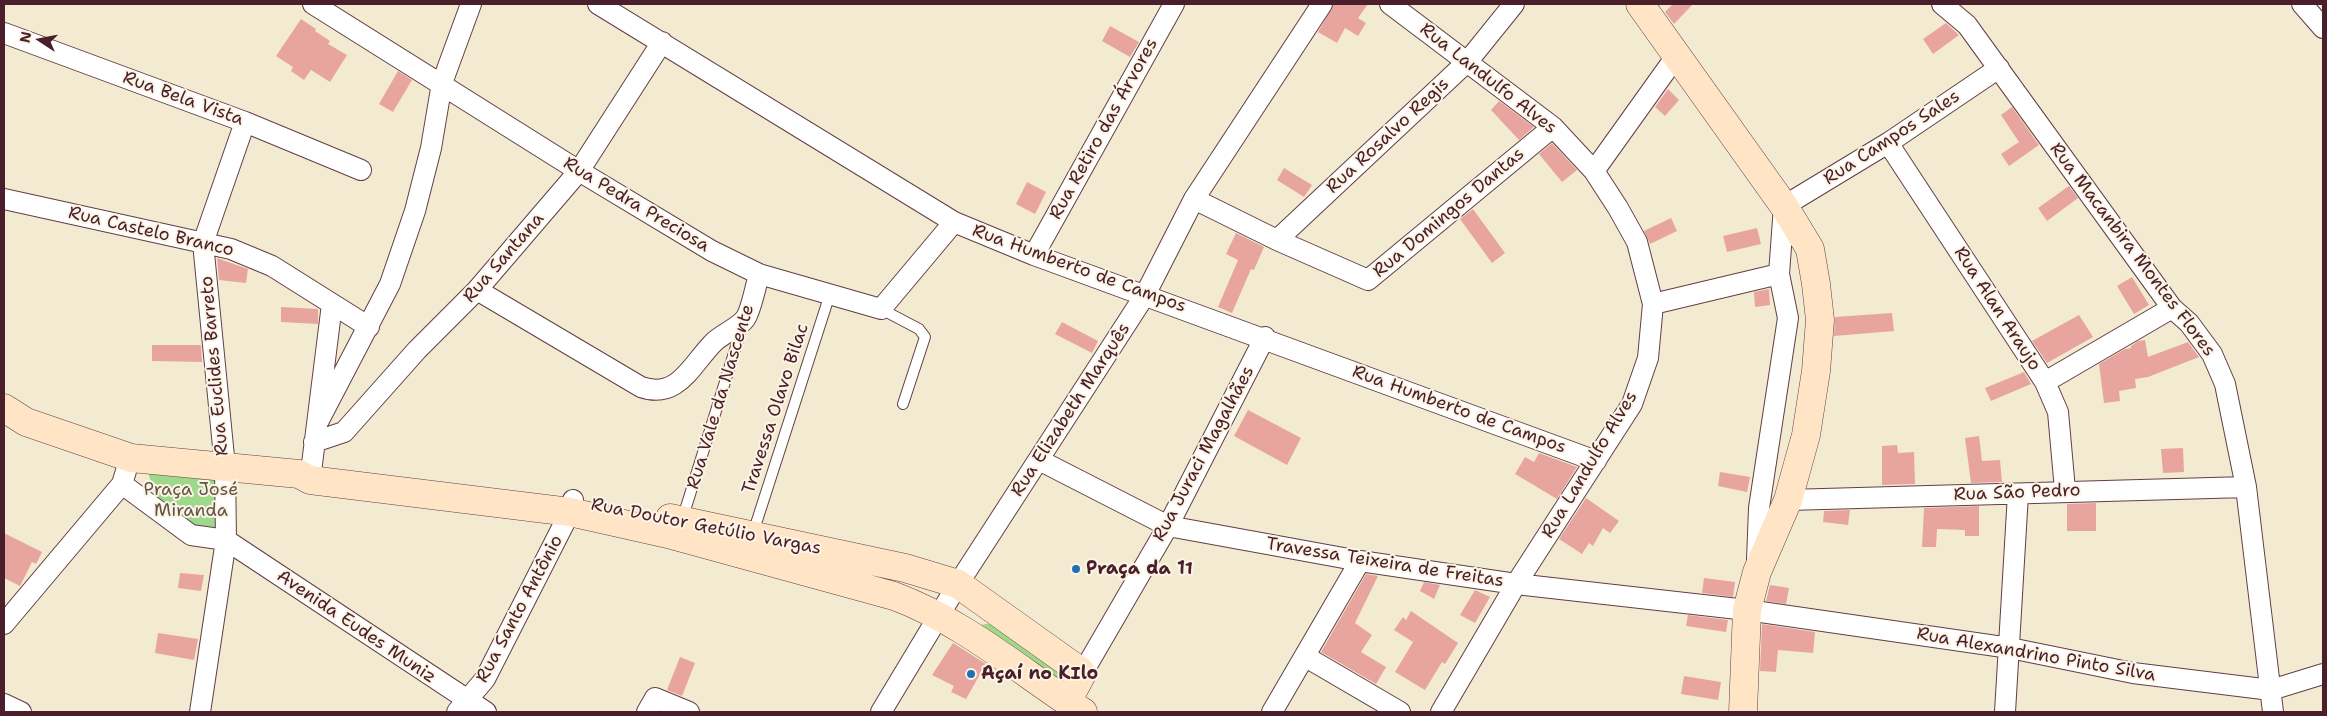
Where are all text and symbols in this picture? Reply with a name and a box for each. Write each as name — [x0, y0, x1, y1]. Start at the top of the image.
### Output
north arrow — [15, 15, 65, 65]
street label: Rua Landulfo Alves — [1415, 19, 1561, 139]
text: N — [15, 30, 35, 44]
street label: Rua Retiro das Árvores — [1045, 35, 1163, 223]
street label: Rua Bela Vista — [120, 67, 246, 131]
street label: Rua Rosalvo Regis — [1322, 74, 1454, 198]
street label: Rua Campos Sales — [1820, 86, 1964, 190]
street label: Rua Macanbira Montes Flores — [2045, 139, 2219, 361]
street label: Rua Domingos Dantas — [1369, 143, 1529, 283]
street label: Rua Pedra Preciosa — [559, 153, 713, 257]
street label: Rua Castelo Branco — [66, 202, 236, 262]
street label: Rua Santana — [459, 209, 549, 307]
street label: Rua Humberto de Campos — [969, 220, 1189, 318]
street label: Rua Alan Araujo — [1949, 243, 2045, 375]
street label: Rua Euclides Barreto — [196, 275, 234, 457]
street label: Rua Vale da Nascente — [683, 302, 759, 492]
street label: Rua Elizabeth Marquês — [1007, 319, 1135, 501]
street label: Travessa Olavo Bilac — [738, 321, 814, 497]
street label: Rua Humberto de Campos — [1349, 361, 1569, 459]
street label: Rua Juraci Magalhães — [1149, 363, 1259, 545]
street label: Rua Landulfo Alves — [1538, 388, 1642, 542]
park label: Praça José Miranda — [144, 479, 238, 522]
street label: Rua São Pedro — [1953, 480, 2081, 506]
street label: Rua Doutor Getúlio Vargas — [589, 494, 823, 560]
street label: Rua Santo Antônio — [472, 531, 568, 687]
street label: Travessa Teixeira de Freitas — [1265, 534, 1505, 592]
place label: Praça da 11 — [1086, 558, 1193, 580]
marker: Praça da 11 — [1070, 563, 1082, 575]
street label: Avenida Eudes Muniz — [272, 566, 440, 688]
street label: Rua Alexandrino Pinto Silva — [1915, 623, 2157, 687]
place label: Açaí no KIlo — [981, 663, 1098, 685]
marker: Açaí no KIlo — [965, 668, 977, 680]

